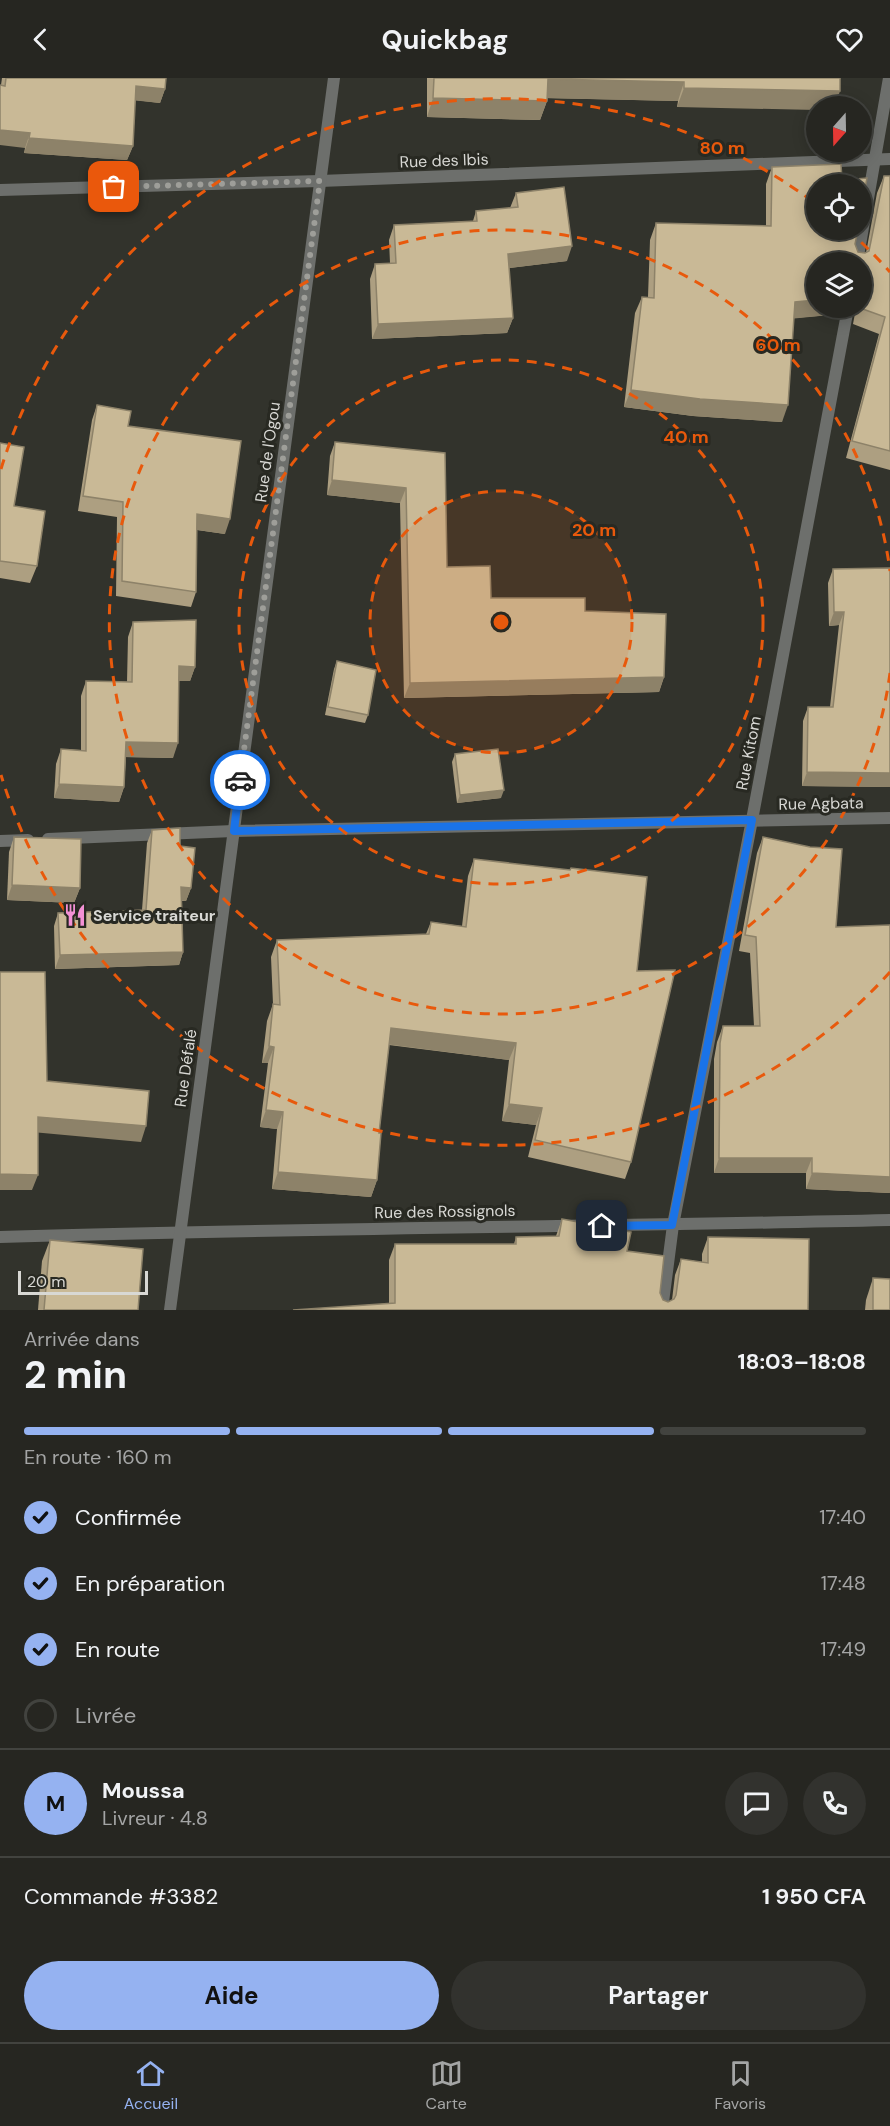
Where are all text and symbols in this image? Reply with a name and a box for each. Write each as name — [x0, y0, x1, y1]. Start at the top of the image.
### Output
text: Quickbag — [382, 22, 508, 57]
icon: back — [24, 23, 57, 56]
icon: heart — [833, 23, 866, 56]
north arrow — [806, 96, 872, 162]
map controls — [806, 96, 872, 318]
text: 80 m — [699, 136, 745, 160]
street label: Rue des Ibis — [399, 148, 489, 173]
pin — [88, 161, 139, 212]
icon: bag — [97, 170, 130, 203]
button: locate — [806, 174, 872, 240]
button: layers — [806, 252, 872, 318]
text: 60 m — [755, 333, 801, 357]
street label: Rue de l'Ogou — [250, 401, 285, 504]
text: 40 m — [663, 425, 709, 449]
text: 20 m — [572, 518, 616, 542]
centre of rings — [491, 612, 511, 632]
street label: Rue Kitom — [731, 714, 766, 792]
courier — [210, 750, 270, 810]
icon: car — [224, 764, 257, 797]
street label: Rue Agbata — [778, 792, 864, 815]
restaurant icon: Service traiteur — [62, 902, 88, 928]
place label: Service traiteur — [93, 905, 216, 926]
street label: Rue Défalé — [170, 1028, 201, 1108]
street label: Rue des Rossignols — [374, 1200, 516, 1223]
pin — [576, 1200, 627, 1251]
icon: home — [585, 1209, 618, 1242]
scale bar — [18, 1268, 148, 1296]
text: 20 m — [27, 1271, 66, 1292]
text: Arrivée dans — [24, 1326, 140, 1352]
text: 18:03–18:08 — [737, 1347, 866, 1376]
text: 2 min — [24, 1349, 127, 1400]
text: En route · 160 m — [24, 1444, 172, 1470]
icon: check — [24, 1501, 57, 1534]
text: Confirmée — [75, 1503, 182, 1532]
text: 17:40 — [819, 1504, 866, 1530]
icon: check — [24, 1567, 57, 1600]
text: En préparation — [75, 1569, 225, 1598]
text: 17:48 — [821, 1570, 866, 1596]
icon: check — [24, 1633, 57, 1666]
text: En route — [75, 1635, 160, 1664]
text: 17:49 — [820, 1636, 866, 1662]
text: Livrée — [75, 1701, 136, 1730]
button: chat — [725, 1772, 788, 1835]
button: phone — [803, 1772, 866, 1835]
text: Moussa — [102, 1776, 185, 1805]
text: M — [46, 1789, 65, 1818]
text: Livreur · 4.8 — [102, 1805, 208, 1831]
text: Commande #3382 — [24, 1882, 218, 1911]
text: 1 950 CFA — [762, 1882, 866, 1911]
button: Aide — [24, 1961, 439, 2030]
button: Partager — [451, 1961, 866, 2030]
tab: Accueil — [124, 2057, 178, 2114]
tab: Carte — [426, 2057, 467, 2114]
tab: Favoris — [714, 2057, 766, 2114]

